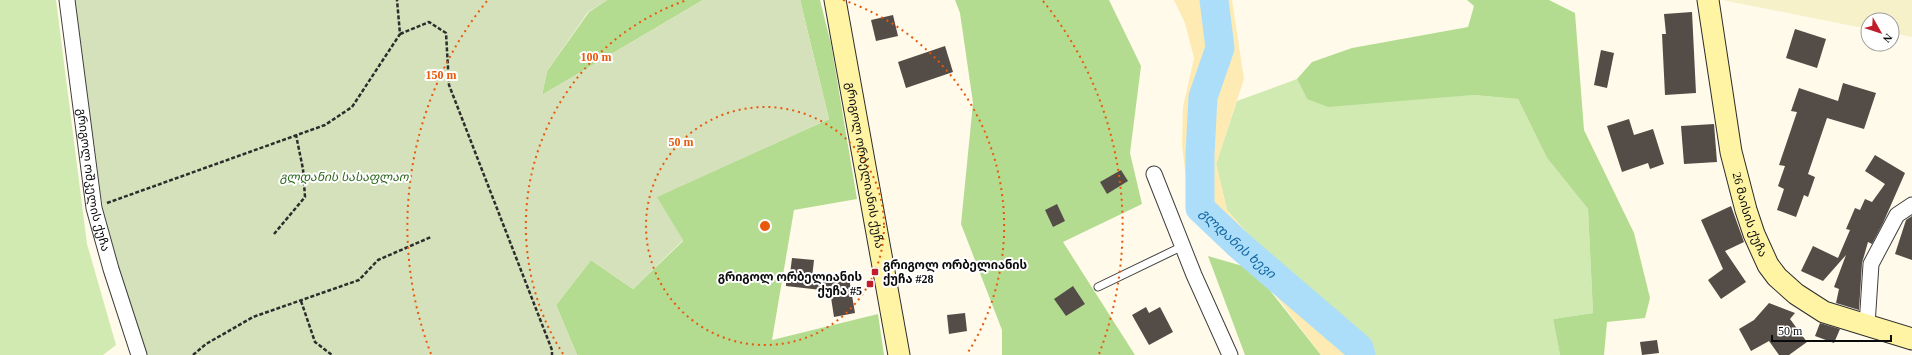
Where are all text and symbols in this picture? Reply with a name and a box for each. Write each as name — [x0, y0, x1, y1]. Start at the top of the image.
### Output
north arrow — [1860, 12, 1900, 52]
text: N — [1881, 31, 1895, 45]
text: 100 m — [581, 50, 612, 64]
text: 150 m — [426, 68, 457, 82]
street label: გრიგოლ ორბელიანის ქუჩა — [843, 81, 887, 249]
street label: გრიგოლ ოშკელის ქუჩა — [74, 108, 113, 253]
text: 50 m — [669, 135, 694, 149]
park label: გლდანის სასაფლაო — [280, 170, 410, 184]
street label: 26 მაისის ქუჩა — [1730, 171, 1770, 259]
water label: გლდანის ხევი — [1196, 205, 1279, 281]
centre of rings — [758, 219, 772, 233]
place label: გრიგოლ ორბელიანის ქუჩა #28 — [883, 258, 1028, 286]
marker: გრიგოლ ორბელიანის ქუჩა #28 — [870, 267, 880, 277]
place label: გრიგოლ ორბელიანის ქუჩა #5 — [718, 270, 862, 298]
marker: გრიგოლ ორბელიანის ქუჩა #5 — [865, 279, 875, 289]
scale bar — [1772, 317, 1891, 343]
text: 50 m — [1778, 324, 1803, 338]

